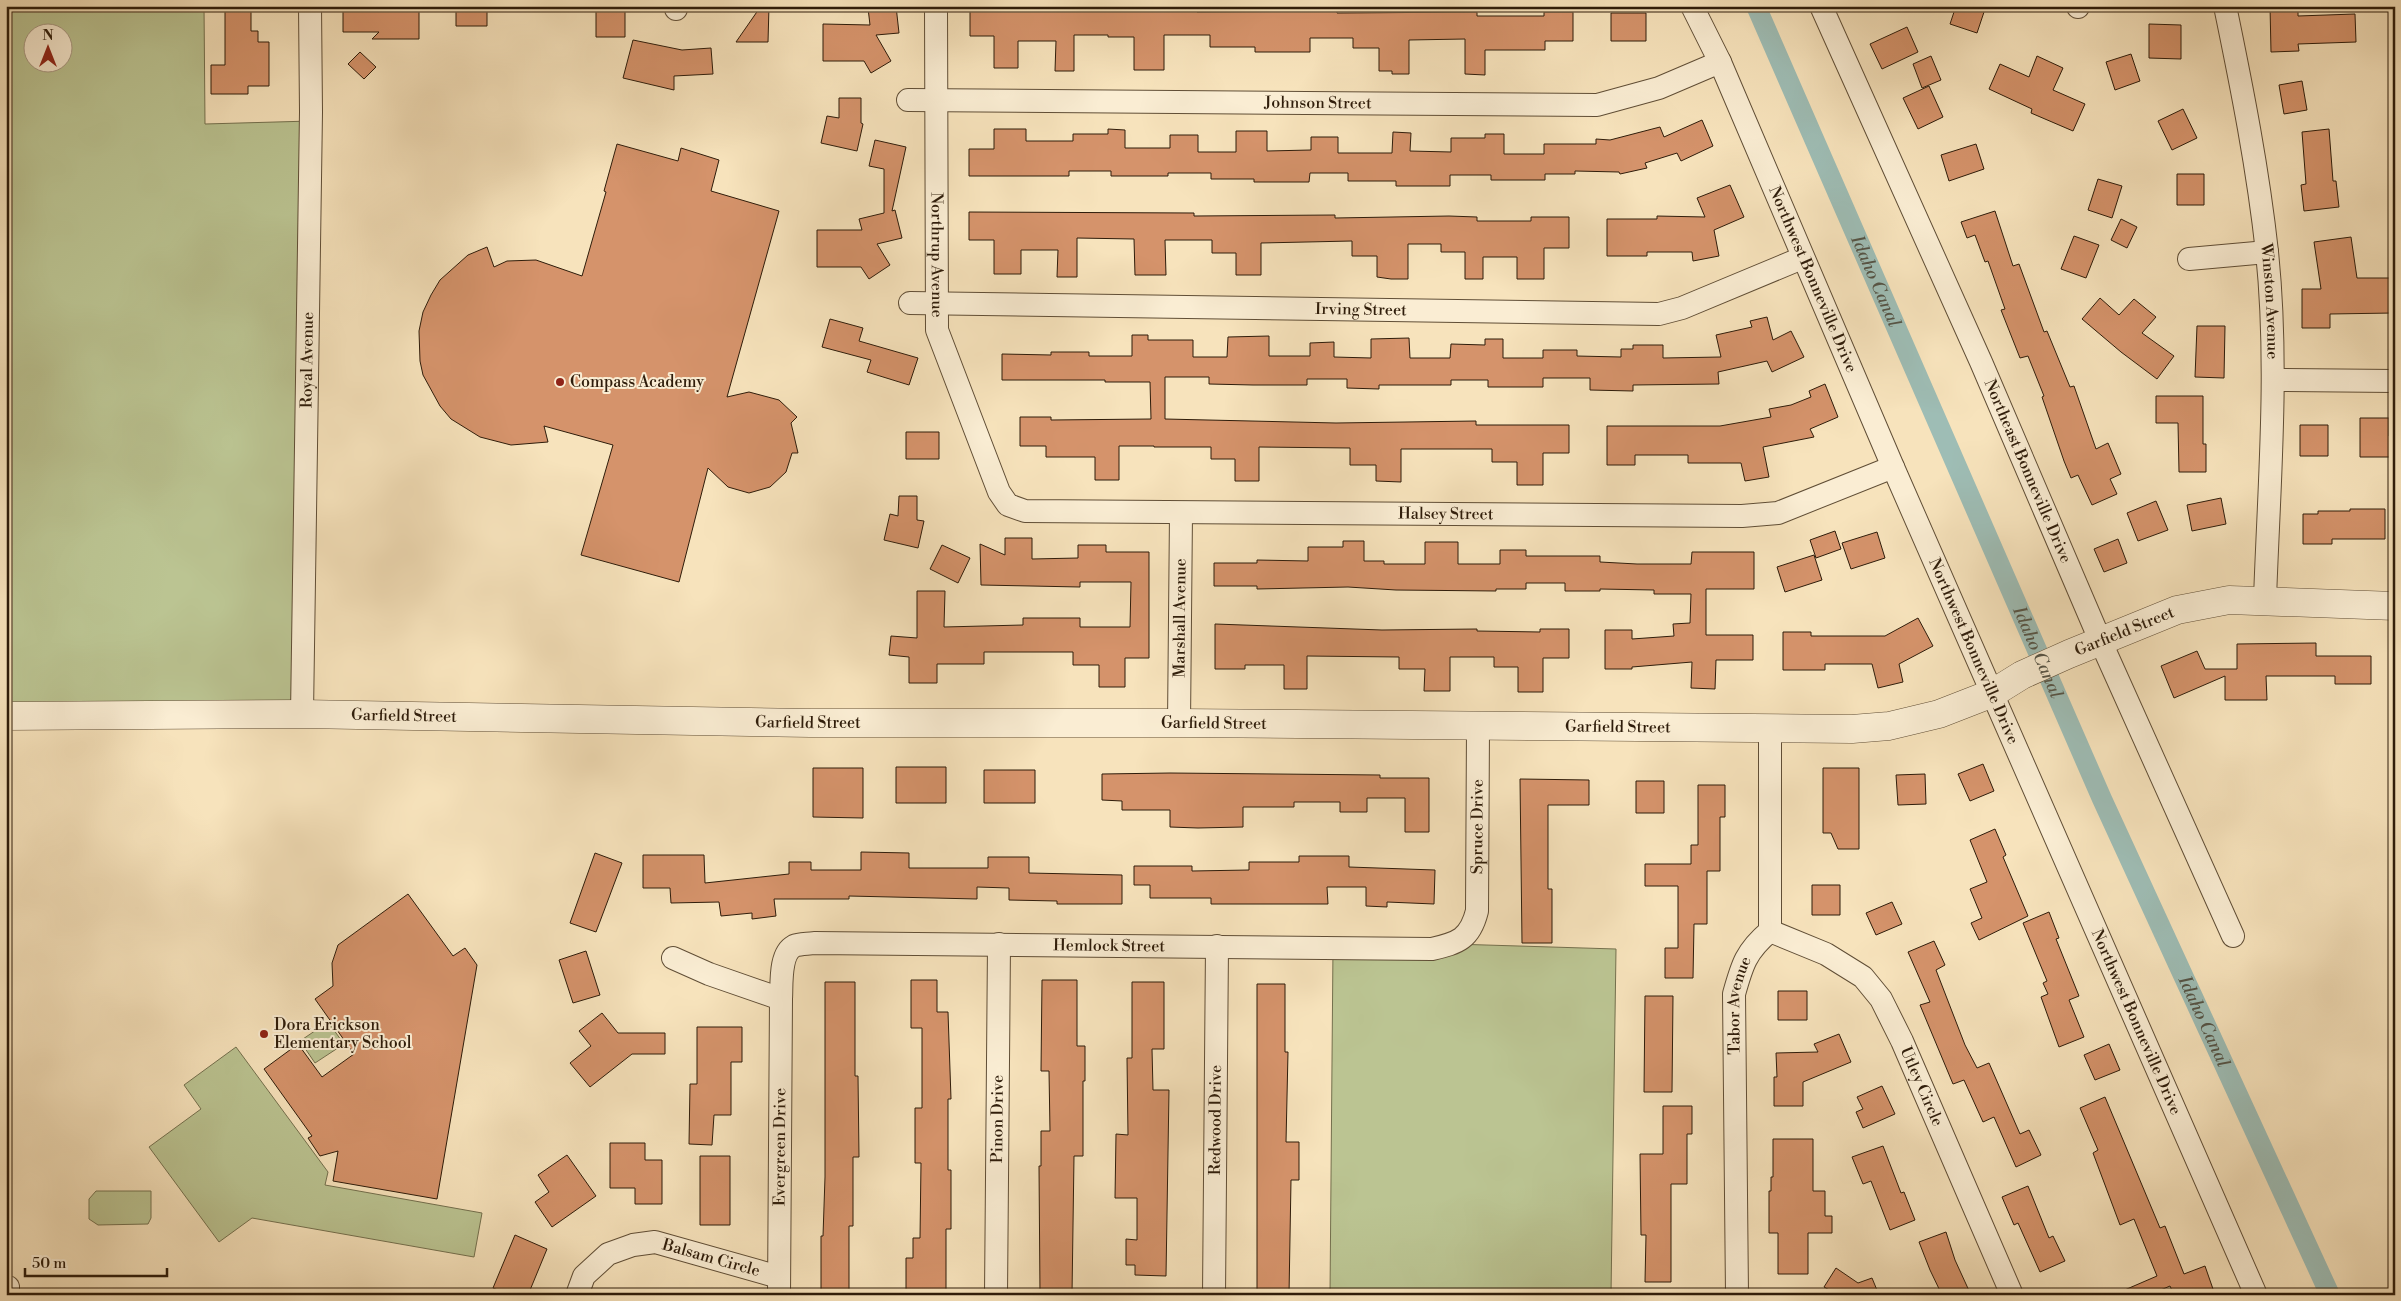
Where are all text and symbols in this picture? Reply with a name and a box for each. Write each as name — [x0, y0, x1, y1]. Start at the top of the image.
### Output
north arrow — [22, 22, 72, 72]
text: N — [42, 27, 54, 45]
street label: Johnson Street — [1263, 93, 1372, 113]
street label: Northwest Bonneville Drive — [1764, 183, 1862, 376]
street label: Northrup Avenue — [927, 192, 947, 318]
water label: Idaho Canal — [1845, 230, 1906, 331]
street label: Winston Avenue — [2256, 241, 2283, 359]
street label: Irving Street — [1315, 299, 1407, 320]
street label: Royal Avenue — [297, 312, 318, 408]
place label: Compass Academy — [570, 372, 704, 392]
marker: Compass Academy — [554, 376, 566, 388]
street label: Northeast Bonneville Drive — [1980, 376, 2076, 566]
street label: Halsey Street — [1398, 504, 1494, 524]
street label: Northwest Bonneville Drive — [1924, 555, 2023, 747]
street label: Marshall Avenue — [1169, 558, 1191, 678]
water label: Idaho Canal — [2007, 602, 2068, 702]
street label: Garfield Street — [2072, 602, 2177, 661]
street label: Garfield Street — [351, 705, 457, 727]
street label: Garfield Street — [755, 712, 861, 733]
street label: Garfield Street — [1161, 713, 1267, 734]
street label: Garfield Street — [1565, 716, 1671, 737]
street label: Spruce Drive — [1467, 779, 1488, 874]
street label: Northwest Bonneville Drive — [2087, 926, 2186, 1118]
street label: Hemlock Street — [1053, 935, 1165, 956]
street label: Tabor Avenue — [1723, 953, 1756, 1055]
water label: Idaho Canal — [2173, 971, 2235, 1071]
place label: Dora Erickson Elementary School — [274, 1015, 412, 1053]
marker: Dora Erickson Elementary School — [258, 1028, 270, 1040]
street label: Utley Circle — [1896, 1043, 1948, 1129]
street label: Redwood Drive — [1205, 1065, 1226, 1175]
street label: Pinon Drive — [987, 1075, 1008, 1163]
street label: Evergreen Drive — [770, 1088, 790, 1206]
street label: Balsam Circle — [659, 1234, 762, 1281]
scale bar — [25, 1246, 168, 1278]
text: 50 m — [32, 1254, 66, 1273]

